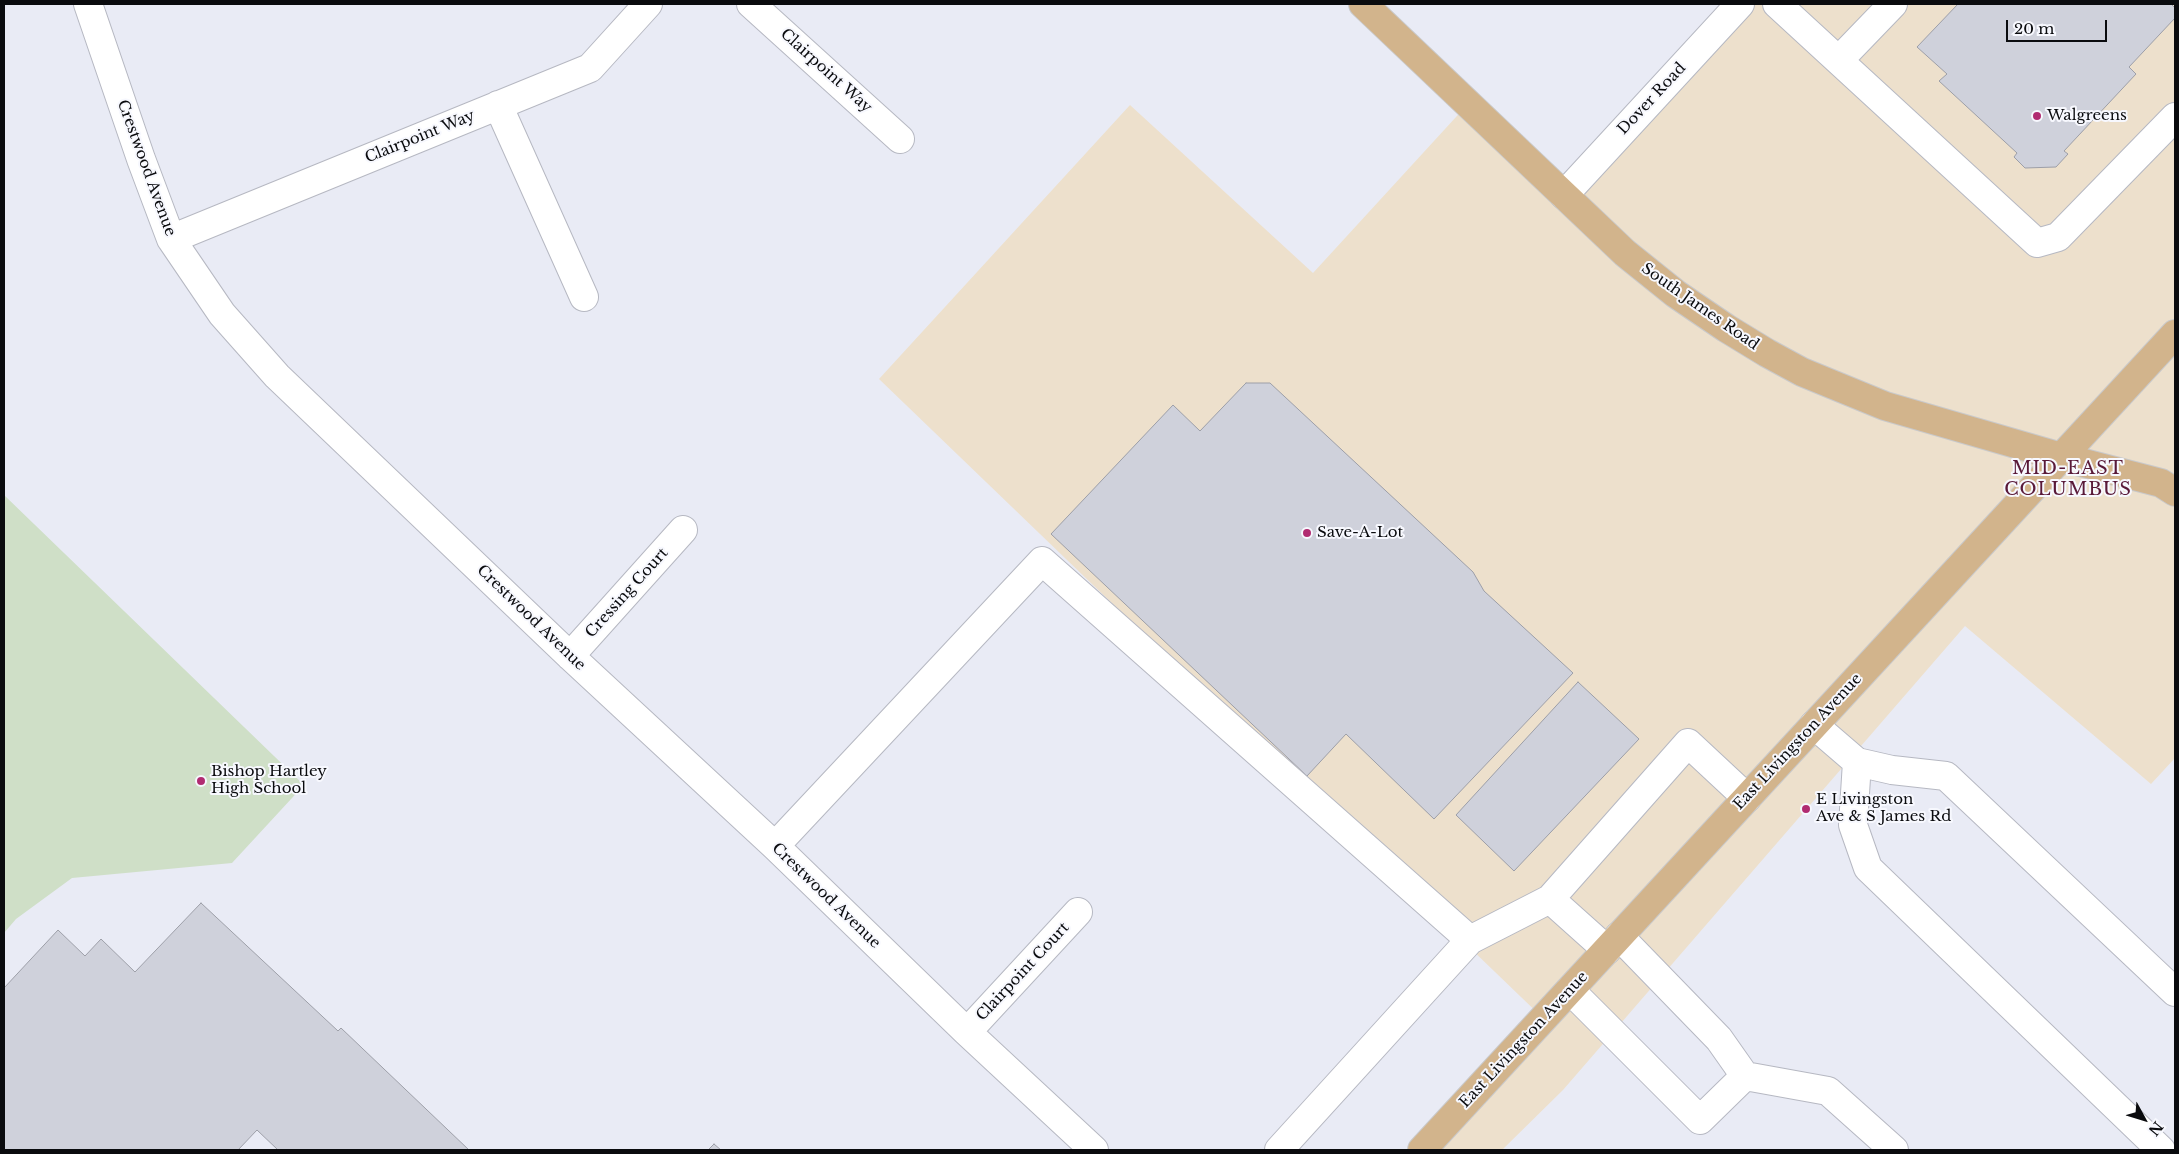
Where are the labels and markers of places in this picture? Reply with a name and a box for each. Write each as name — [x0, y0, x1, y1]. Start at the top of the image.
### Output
place label: Walgreens — [2047, 107, 2127, 125]
marker: Walgreens — [2031, 110, 2043, 122]
place label: Save-A-Lot — [1317, 524, 1403, 542]
marker: Save-A-Lot — [1301, 527, 1313, 539]
place label: Bishop Hartley High School — [211, 763, 327, 798]
marker: Bishop Hartley High School — [195, 775, 207, 787]
place label: E Livingston Ave & S James Rd — [1816, 791, 1951, 826]
marker: E Livingston Ave & S James Rd — [1800, 803, 1812, 815]

